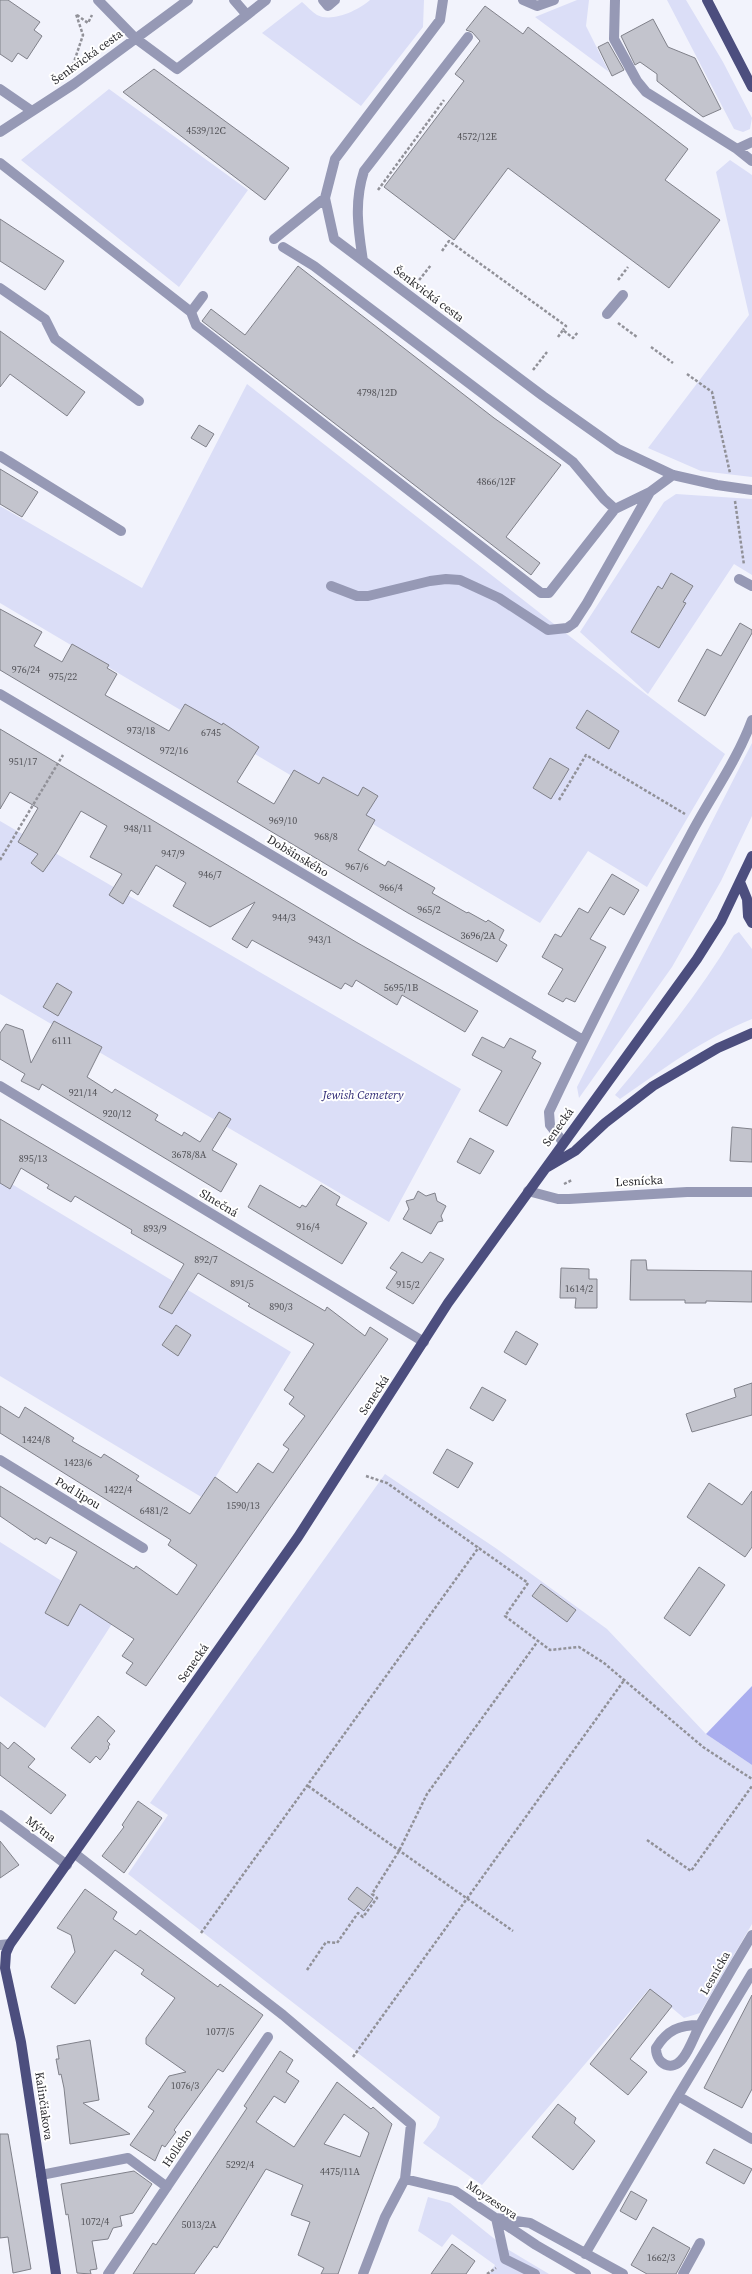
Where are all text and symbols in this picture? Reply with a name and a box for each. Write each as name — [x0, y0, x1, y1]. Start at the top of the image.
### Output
street label: Šenkvická cesta — [48, 25, 126, 88]
house number: 4539/12C — [186, 124, 226, 137]
house number: 4572/12E — [457, 130, 497, 143]
street label: Šenkvická cesta — [391, 262, 468, 326]
house number: 4798/12D — [357, 386, 397, 399]
house number: 4866/12F — [476, 475, 516, 488]
house number: 976/24 — [12, 663, 40, 676]
house number: 975/22 — [49, 670, 77, 683]
house number: 973/18 — [127, 724, 155, 737]
house number: 6745 — [201, 726, 221, 739]
house number: 972/16 — [160, 744, 188, 757]
house number: 951/17 — [9, 755, 37, 768]
house number: 969/10 — [269, 814, 297, 827]
house number: 948/11 — [124, 822, 152, 835]
house number: 968/8 — [314, 830, 338, 843]
street label: Dobšinského — [264, 831, 332, 881]
house number: 947/9 — [161, 847, 185, 860]
house number: 967/6 — [345, 860, 369, 873]
house number: 946/7 — [198, 868, 222, 881]
house number: 966/4 — [379, 881, 403, 894]
house number: 965/2 — [417, 903, 441, 916]
house number: 944/3 — [272, 911, 296, 924]
house number: 3696/2A — [461, 929, 496, 942]
house number: 943/1 — [308, 933, 332, 946]
house number: 5695/1B — [384, 981, 418, 994]
house number: 6111 — [52, 1034, 72, 1047]
house number: 921/14 — [69, 1086, 97, 1099]
park label: Jewish Cemetery — [321, 1087, 404, 1103]
street label: Senecká — [539, 1104, 578, 1150]
house number: 920/12 — [103, 1107, 131, 1120]
house number: 3678/8A — [172, 1148, 207, 1161]
house number: 895/13 — [19, 1152, 47, 1165]
street label: Lesnícka — [615, 1172, 664, 1190]
street label: Slnečná — [197, 1185, 242, 1221]
house number: 916/4 — [296, 1220, 320, 1233]
house number: 893/9 — [143, 1222, 167, 1235]
house number: 892/7 — [194, 1253, 218, 1266]
house number: 891/5 — [230, 1277, 254, 1290]
house number: 915/2 — [396, 1278, 420, 1291]
house number: 1614/2 — [565, 1282, 593, 1295]
house number: 890/3 — [269, 1300, 293, 1313]
street label: Senecká — [355, 1371, 393, 1418]
house number: 1424/8 — [22, 1433, 50, 1446]
house number: 1423/6 — [64, 1456, 92, 1469]
street label: Pod lipou — [52, 1473, 104, 1513]
house number: 1422/4 — [104, 1483, 132, 1496]
house number: 1590/13 — [226, 1499, 260, 1512]
house number: 6481/2 — [140, 1504, 168, 1517]
street label: Senecká — [174, 1640, 213, 1686]
street label: Mýtna — [23, 1812, 60, 1846]
street label: Lesnícka — [696, 1948, 734, 1998]
house number: 1077/5 — [206, 2025, 234, 2038]
street label: Kalinčiakova — [31, 2071, 57, 2142]
house number: 1076/3 — [171, 2079, 199, 2092]
street label: Hollého — [158, 2126, 196, 2170]
house number: 5292/4 — [226, 2158, 254, 2171]
house number: 4475/11A — [320, 2165, 360, 2178]
street label: Moyzesova — [463, 2177, 521, 2224]
house number: 1072/4 — [81, 2215, 109, 2228]
house number: 5013/2A — [182, 2218, 217, 2231]
house number: 1662/3 — [647, 2251, 675, 2264]

